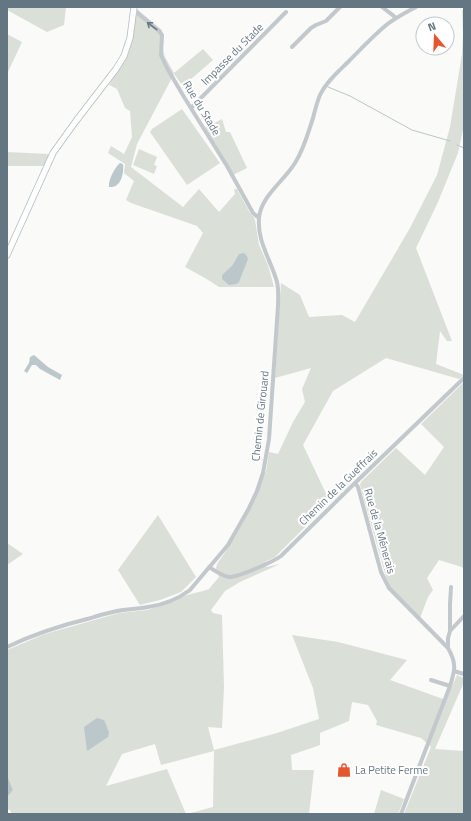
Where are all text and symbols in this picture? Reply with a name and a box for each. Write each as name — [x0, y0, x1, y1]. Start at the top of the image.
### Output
north arrow — [415, 16, 455, 56]
text: N — [426, 18, 438, 35]
street label: Impasse du Stade — [197, 19, 267, 89]
one-way arrow — [147, 21, 158, 30]
street label: Rue du Stade — [179, 78, 225, 139]
street label: Chemin de Girouard — [247, 370, 273, 462]
street label: Chemin de la Gueffrais — [295, 445, 381, 529]
street label: Rue de la Ménerais — [360, 487, 400, 575]
shop icon: La Petite Ferme — [336, 762, 352, 778]
place label: La Petite Ferme — [355, 762, 428, 778]

